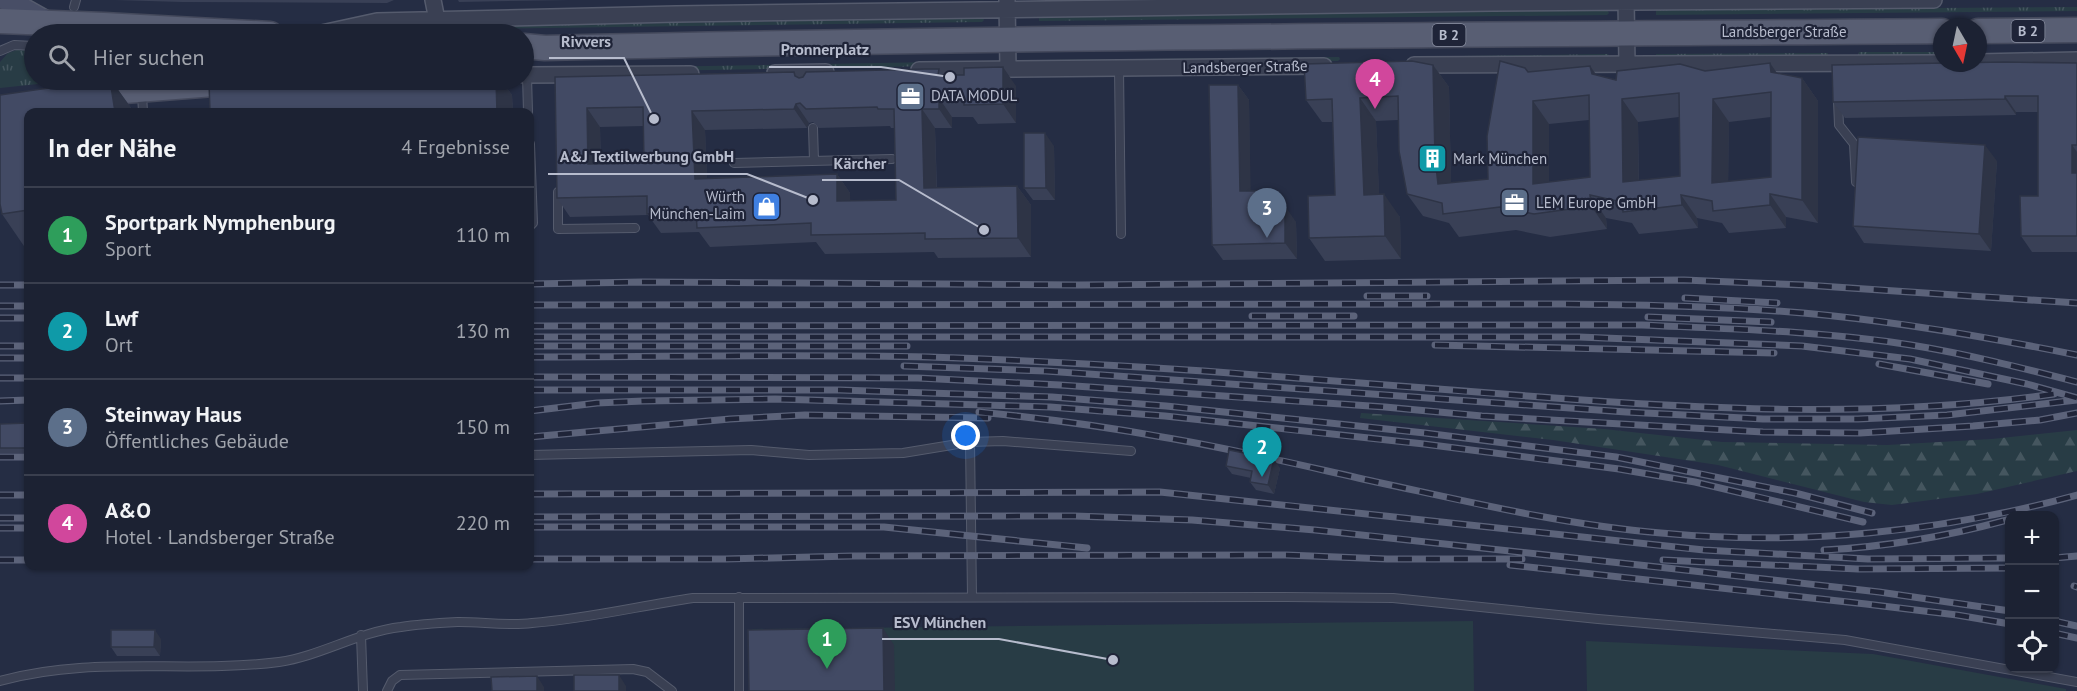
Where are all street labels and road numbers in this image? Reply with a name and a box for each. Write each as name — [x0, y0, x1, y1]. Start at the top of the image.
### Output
road number: B 2 — [2012, 20, 2044, 42]
street label: Landsberger Straße — [1721, 22, 1847, 41]
road number: B 2 — [1432, 24, 1466, 46]
street label: Landsberger Straße — [1182, 56, 1308, 77]

